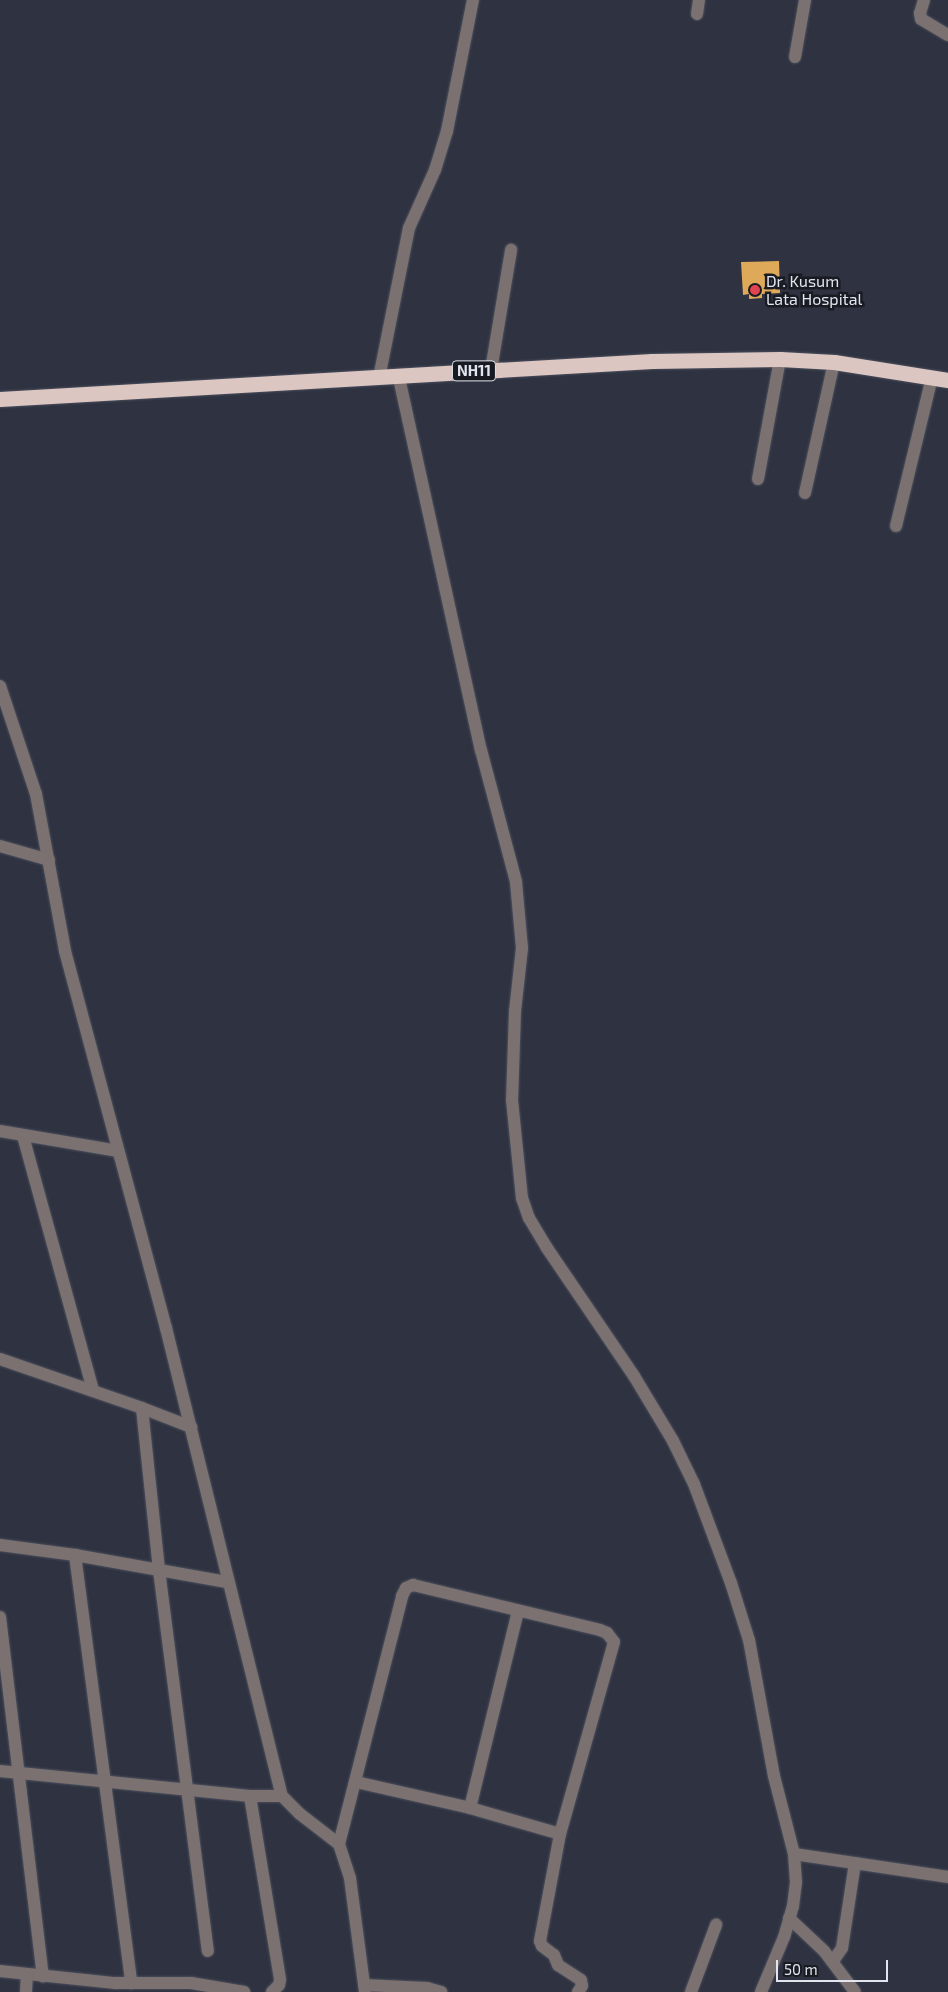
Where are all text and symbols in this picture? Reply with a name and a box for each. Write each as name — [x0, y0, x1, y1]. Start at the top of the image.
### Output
place label: Dr. Kusum Lata Hospital — [766, 271, 862, 309]
marker: Dr. Kusum Lata Hospital — [748, 283, 762, 297]
road number: NH11 — [452, 358, 496, 384]
scale bar — [778, 1950, 890, 1982]
text: 50 m — [784, 1960, 818, 1978]

